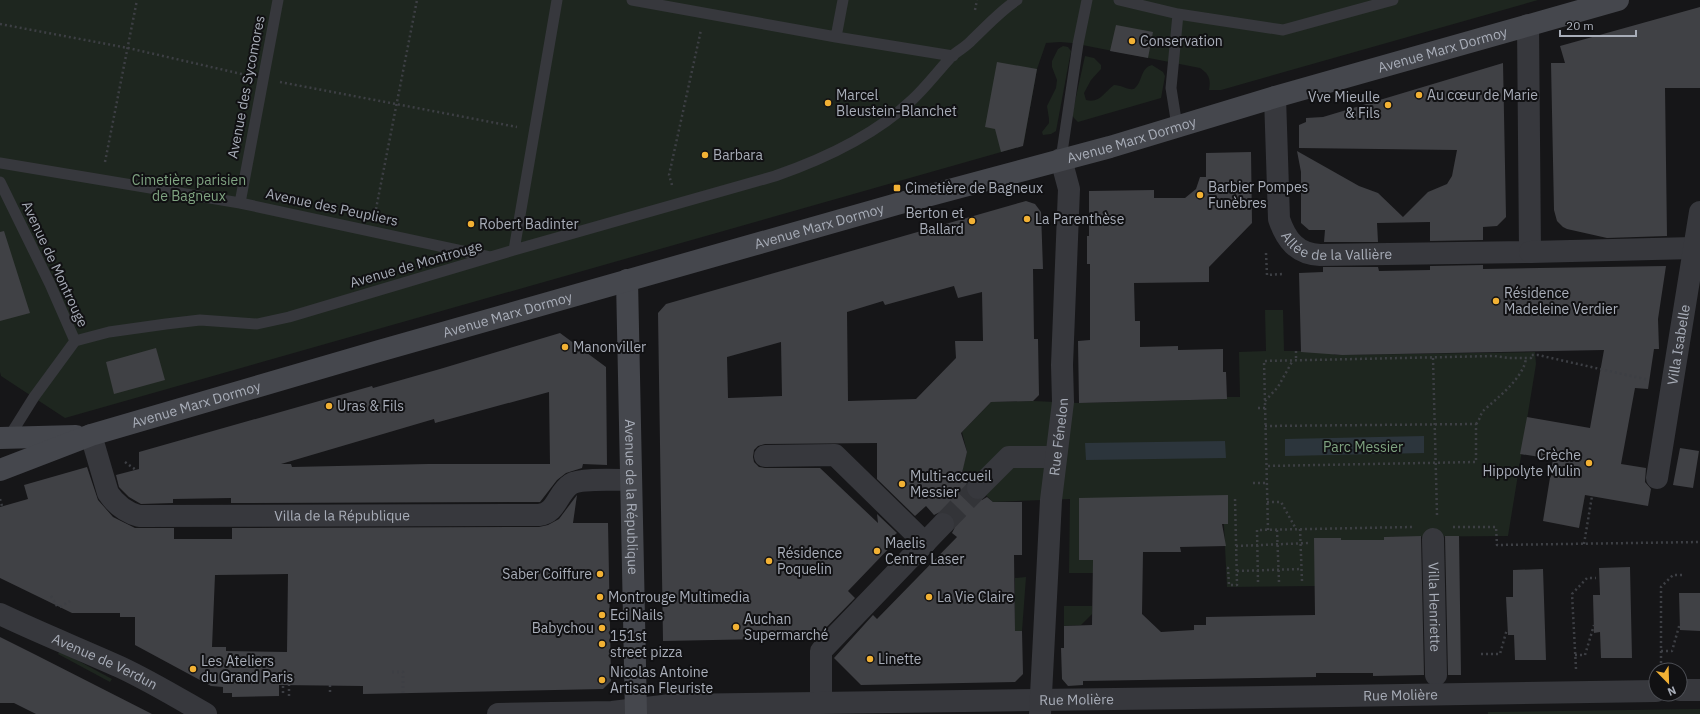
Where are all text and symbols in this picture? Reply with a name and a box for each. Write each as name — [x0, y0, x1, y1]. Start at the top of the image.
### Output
scale bar — [1560, 12, 1636, 38]
street label: Avenue des Sycomores — [223, 14, 269, 160]
text: 20 m — [1566, 18, 1594, 33]
street label: Avenue Marx Dormoy — [1376, 23, 1509, 76]
place label: Conservation — [1140, 32, 1223, 50]
marker: Conservation — [1127, 36, 1137, 46]
place label: Marcel Bleustein-Blanchet — [836, 86, 957, 120]
place label: Au cœur de Marie — [1427, 86, 1538, 104]
place label: Vve Mieulle & Fils — [1308, 88, 1380, 122]
marker: Au cœur de Marie — [1414, 90, 1424, 100]
marker: Marcel Bleustein-Blanchet — [823, 98, 833, 108]
marker: Vve Mieulle & Fils — [1383, 100, 1393, 110]
street label: Avenue Marx Dormoy — [1065, 112, 1198, 167]
place label: Barbara — [713, 146, 763, 164]
marker: Barbara — [700, 150, 710, 160]
park label: Cimetière parisien de Bagneux — [132, 171, 246, 205]
place label: Barbier Pompes Funèbres — [1208, 178, 1309, 212]
place label: Cimetière de Bagneux — [905, 179, 1043, 197]
marker: Cimetière de Bagneux — [892, 183, 902, 193]
street label: Avenue des Peupliers — [264, 184, 400, 230]
marker: Barbier Pompes Funèbres — [1195, 190, 1205, 200]
street label: Avenue de Montrouge — [18, 198, 92, 330]
street label: Avenue Marx Dormoy — [752, 199, 886, 253]
place label: Berton et Ballard — [905, 204, 964, 238]
place label: La Parenthèse — [1035, 210, 1125, 228]
marker: La Parenthèse — [1022, 214, 1032, 224]
place label: Robert Badinter — [479, 215, 579, 233]
marker: Berton et Ballard — [967, 216, 977, 226]
marker: Robert Badinter — [466, 219, 476, 229]
street label: Allée de la Vallière — [1277, 228, 1393, 264]
street label: Avenue de Montrouge — [348, 236, 485, 292]
place label: Résidence Madeleine Verdier — [1504, 284, 1618, 318]
street label: Avenue Marx Dormoy — [441, 288, 574, 341]
marker: Résidence Madeleine Verdier — [1491, 296, 1501, 306]
street label: Villa Isabelle — [1663, 303, 1694, 386]
place label: Manonviller — [573, 338, 646, 356]
marker: Manonviller — [560, 342, 570, 352]
street label: Avenue Marx Dormoy — [129, 377, 263, 432]
place label: Uras & Fils — [337, 397, 404, 415]
street label: Rue Fénelon — [1045, 398, 1072, 477]
marker: Uras & Fils — [324, 401, 334, 411]
street label: Avenue de la République — [621, 419, 642, 575]
park label: Parc Messier — [1323, 438, 1403, 456]
place label: Crèche Hippolyte Mulin — [1482, 446, 1581, 480]
marker: Crèche Hippolyte Mulin — [1584, 458, 1594, 468]
place label: Multi-accueil Messier — [910, 467, 992, 501]
marker: Multi-accueil Messier — [897, 479, 907, 489]
street label: Villa de la République — [274, 506, 410, 525]
place label: Maelis Centre Laser — [885, 534, 964, 568]
place label: Résidence Poquelin — [777, 544, 842, 578]
marker: Maelis Centre Laser — [872, 546, 882, 556]
marker: Résidence Poquelin — [764, 556, 774, 566]
street label: Villa Henriette — [1425, 562, 1444, 652]
place label: Saber Coiffure — [502, 565, 592, 583]
marker: Saber Coiffure — [595, 569, 605, 579]
place label: Montrouge Multimedia — [608, 588, 750, 606]
place label: La Vie Claire — [937, 588, 1014, 606]
marker: Montrouge Multimedia — [595, 592, 605, 602]
marker: La Vie Claire — [924, 592, 934, 602]
place label: Eci Nails — [610, 606, 664, 624]
marker: Eci Nails — [597, 610, 607, 620]
place label: Auchan Supermarché — [744, 610, 829, 644]
place label: Babychou — [532, 619, 594, 637]
marker: Auchan Supermarché — [731, 622, 741, 632]
marker: Babychou — [597, 623, 607, 633]
place label: 151st street pizza — [610, 627, 683, 661]
street label: Avenue de Verdun — [49, 630, 161, 694]
marker: 151st street pizza — [597, 639, 607, 649]
place label: Linette — [878, 650, 922, 668]
place label: Les Ateliers du Grand Paris — [201, 652, 293, 686]
marker: Linette — [865, 654, 875, 664]
north arrow — [1648, 662, 1688, 702]
place label: Nicolas Antoine Artisan Fleuriste — [610, 663, 714, 697]
marker: Les Ateliers du Grand Paris — [188, 664, 198, 674]
marker: Nicolas Antoine Artisan Fleuriste — [597, 675, 607, 685]
text: N — [1665, 683, 1678, 699]
street label: Rue Molière — [1363, 685, 1438, 705]
street label: Rue Molière — [1039, 690, 1114, 709]

